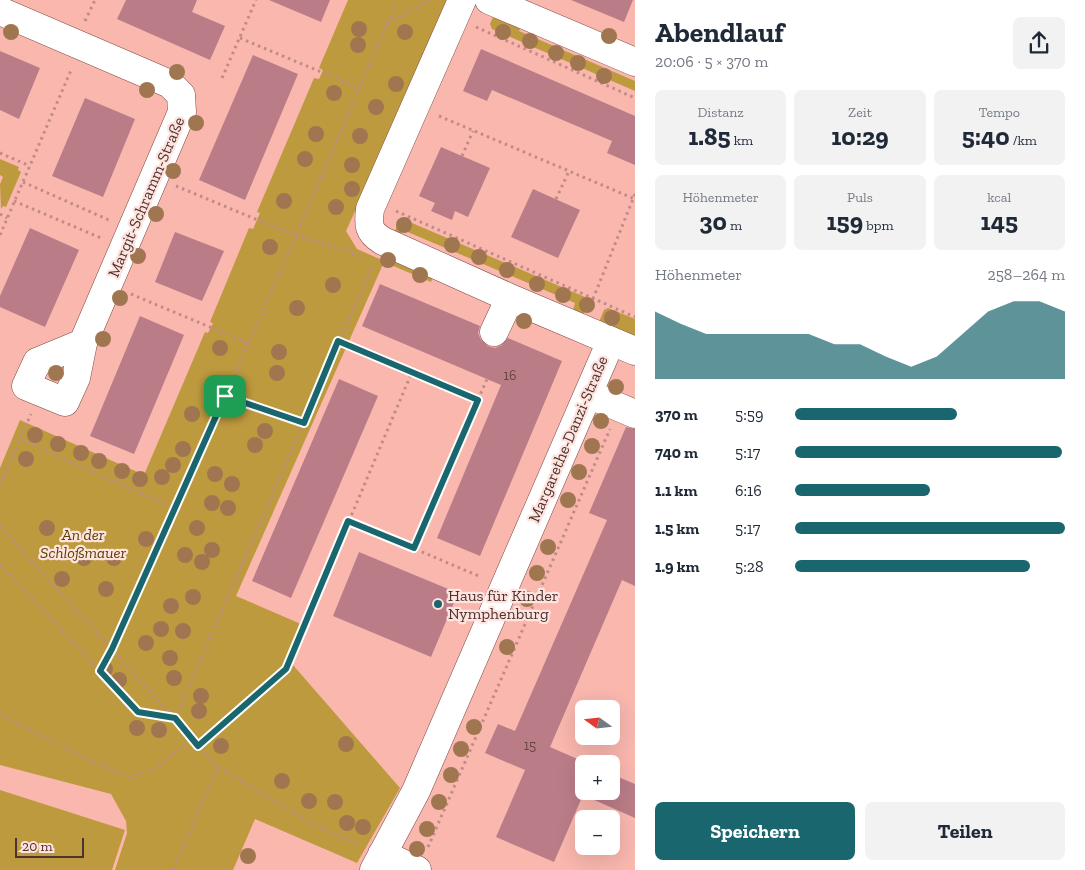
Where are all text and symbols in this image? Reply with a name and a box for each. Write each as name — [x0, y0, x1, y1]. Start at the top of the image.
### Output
text: Abendlauf — [655, 16, 784, 49]
button: share — [1013, 17, 1065, 69]
text: 20:06 · 5 × 370 m — [655, 52, 768, 71]
text: Distanz — [697, 104, 744, 121]
text: Zeit — [848, 104, 872, 121]
text: Tempo — [979, 104, 1020, 121]
street label: Margit-Schramm-Straße — [104, 114, 188, 280]
text: 1.85 — [688, 121, 731, 151]
text: 10:29 — [831, 121, 889, 151]
text: 5:40 — [962, 121, 1010, 151]
text: km — [731, 132, 753, 149]
text: /km — [1010, 132, 1037, 149]
text: Höhenmeter — [683, 189, 759, 206]
text: Puls — [847, 189, 873, 206]
text: kcal — [987, 189, 1011, 206]
text: 30 — [699, 206, 727, 236]
text: 159 — [827, 206, 863, 236]
text: 145 — [981, 206, 1018, 236]
text: m — [727, 217, 742, 234]
text: bpm — [863, 217, 893, 234]
text: Höhenmeter — [655, 265, 742, 284]
text: 258–264 m — [987, 265, 1065, 284]
street label: Margarethe-Danzi-Straße — [524, 353, 612, 525]
house number: 16 — [504, 367, 516, 384]
pin — [204, 375, 246, 417]
icon: arrive — [211, 382, 239, 410]
text: 370 m — [655, 405, 698, 424]
text: 5:59 — [735, 405, 763, 424]
text: 740 m — [655, 443, 698, 462]
text: 5:17 — [735, 443, 760, 462]
text: 1.1 km — [655, 481, 697, 500]
text: 6:16 — [735, 481, 762, 500]
text: 1.5 km — [655, 519, 699, 538]
text: 5:17 — [735, 519, 760, 538]
park label: An der Schloßmauer — [40, 525, 126, 562]
text: 1.9 km — [655, 557, 700, 576]
text: 5:28 — [735, 557, 764, 576]
place label: Haus für Kinder Nymphenburg — [448, 586, 559, 623]
marker: Haus für Kinder Nymphenburg — [432, 598, 444, 610]
north arrow — [575, 700, 620, 745]
map controls — [575, 700, 620, 855]
house number: 15 — [524, 737, 536, 754]
button: + — [575, 755, 620, 800]
button: Speichern — [655, 802, 855, 860]
button: Teilen — [865, 802, 1065, 860]
button: − — [575, 810, 620, 855]
scale bar — [15, 835, 84, 858]
text: 20 m — [22, 838, 53, 855]

